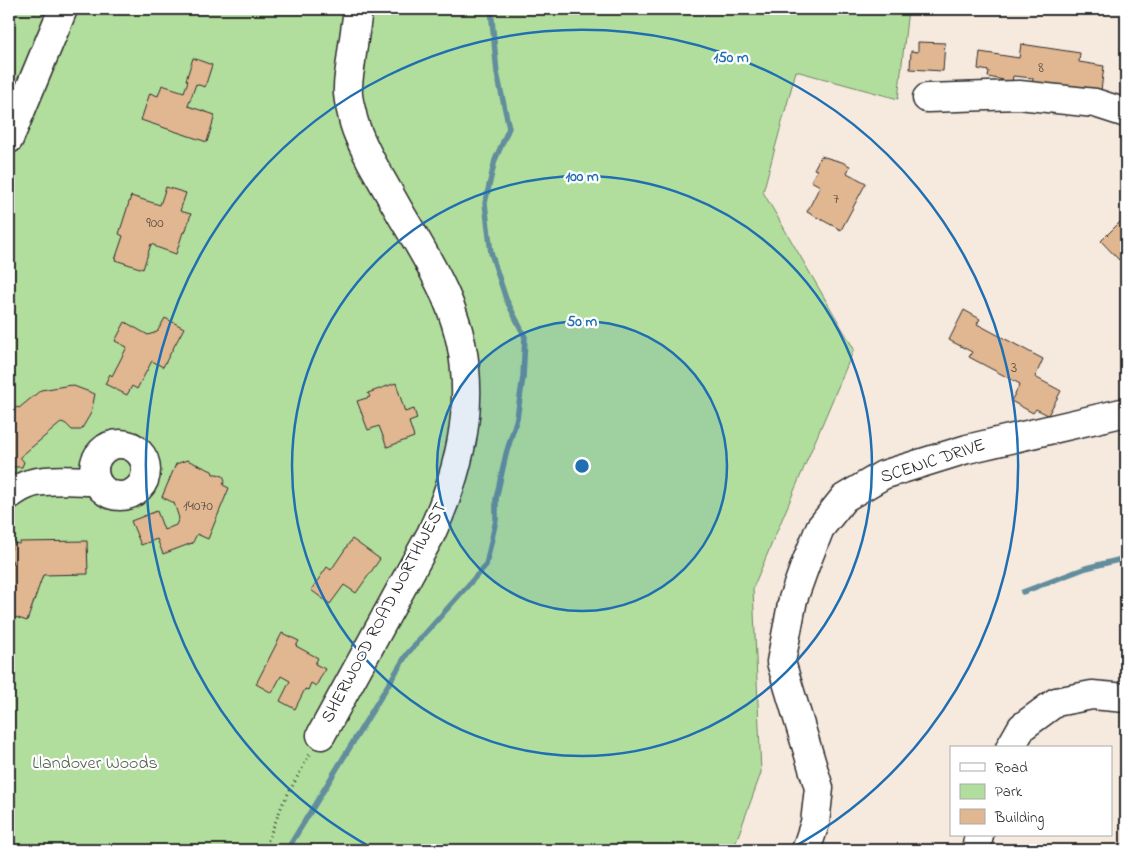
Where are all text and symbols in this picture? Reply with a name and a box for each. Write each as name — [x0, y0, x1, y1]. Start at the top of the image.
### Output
text: 150 m — [713, 47, 749, 69]
house number: 8 — [1038, 57, 1044, 79]
text: 100 m — [565, 166, 599, 188]
house number: 7 — [833, 188, 839, 210]
house number: 900 — [146, 212, 164, 234]
text: 50 m — [567, 311, 598, 333]
house number: 3 — [1011, 357, 1017, 379]
street label: SCENIC DRIVE — [877, 433, 989, 491]
centre of rings — [573, 457, 591, 475]
house number: 14070 — [183, 495, 214, 517]
street label: SHERWOOD ROAD NORTHWEST — [316, 498, 454, 728]
legend — [950, 746, 1112, 836]
park label: Llandover Woods — [32, 751, 158, 777]
text: Road — [995, 757, 1028, 779]
text: Park — [995, 781, 1023, 803]
text: Building — [994, 807, 1044, 830]

